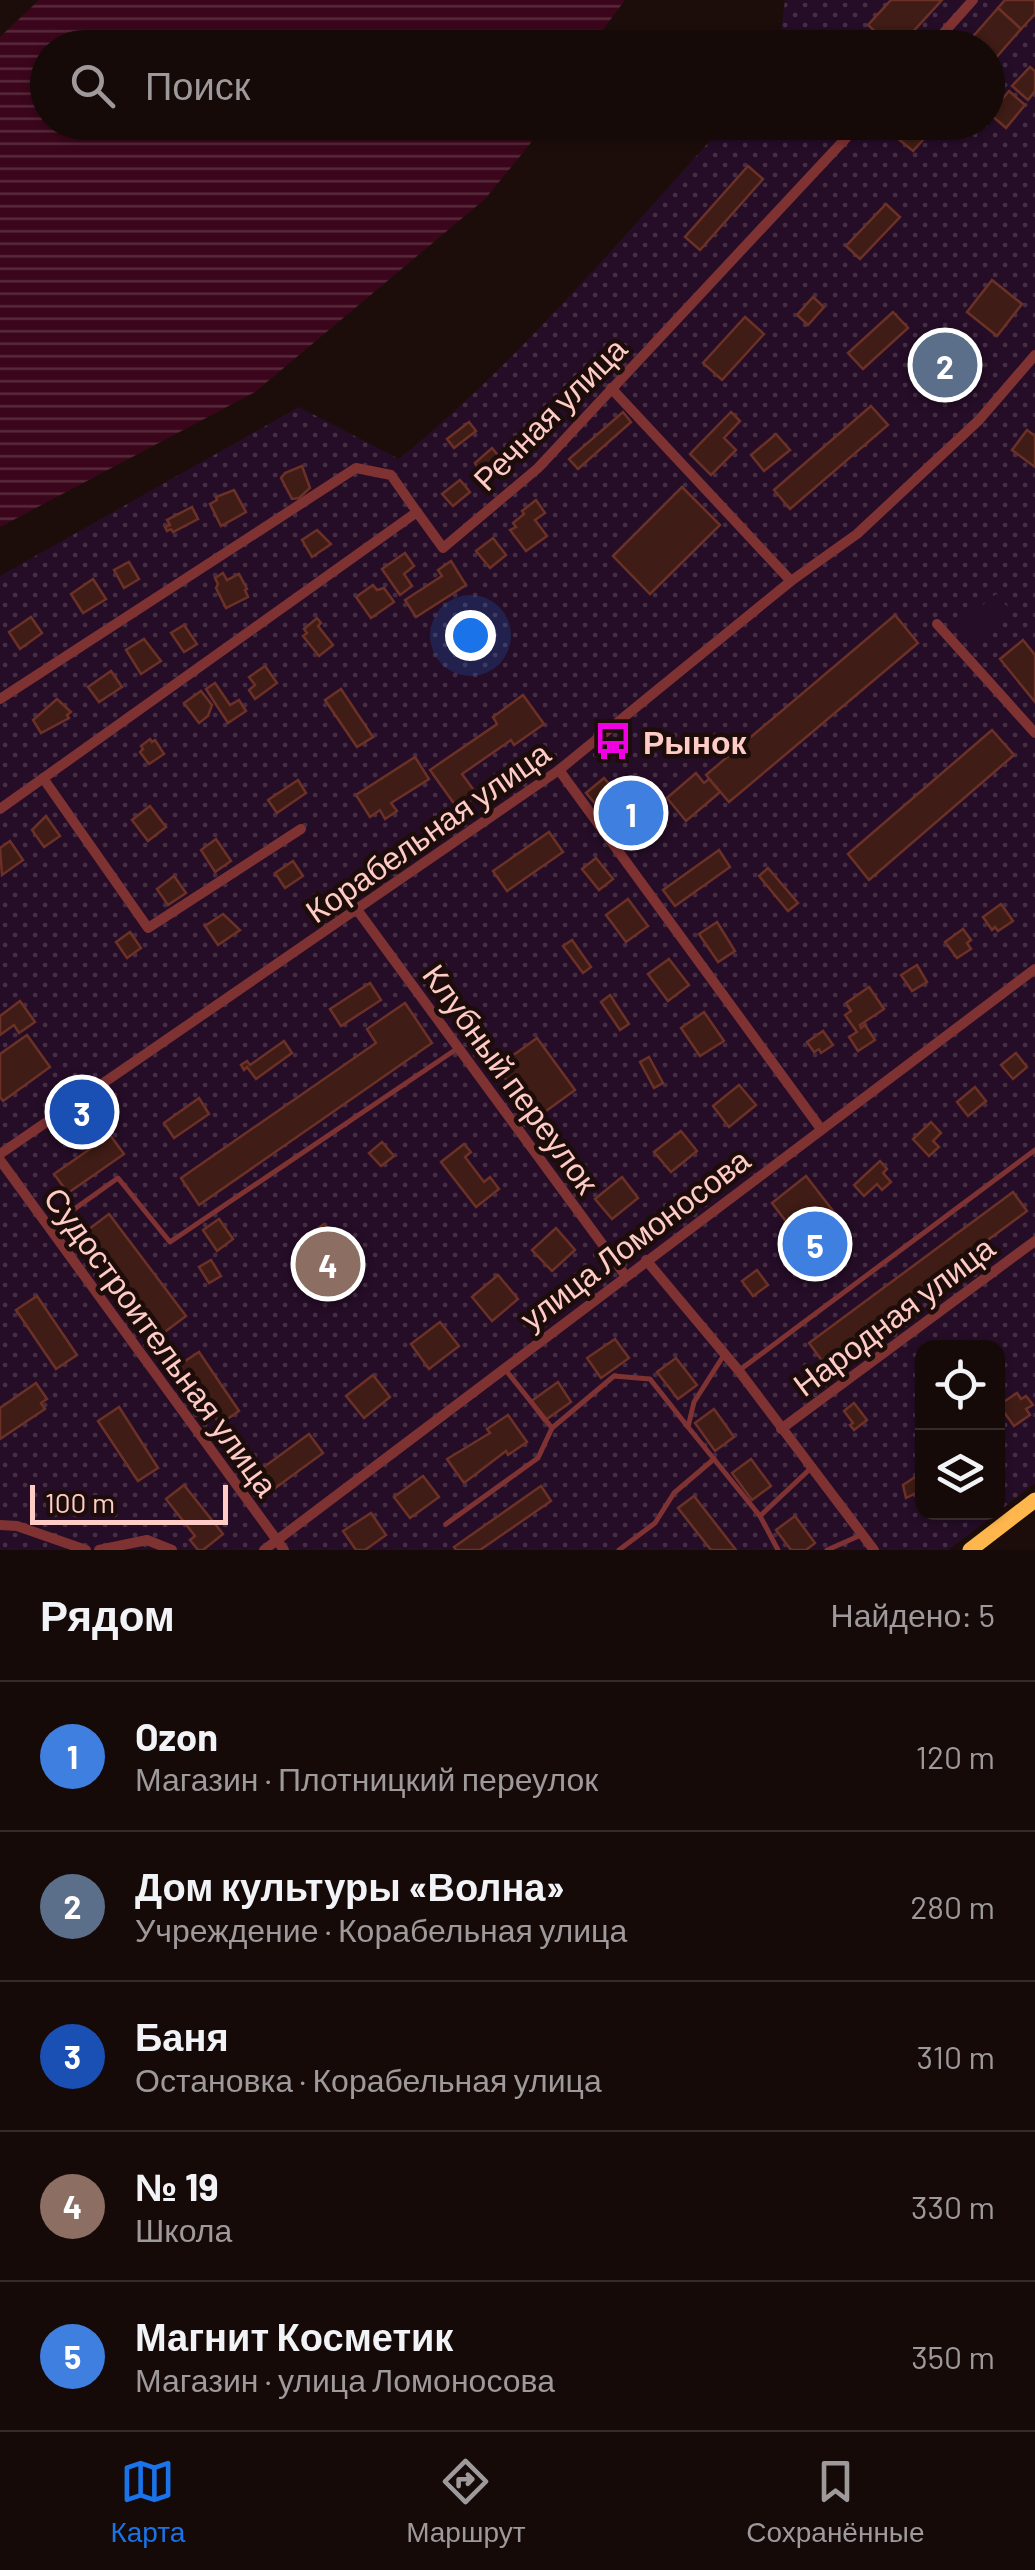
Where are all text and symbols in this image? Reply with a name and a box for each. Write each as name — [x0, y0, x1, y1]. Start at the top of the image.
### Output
search box — [30, 30, 1005, 140]
icon: search — [65, 58, 120, 113]
text: Поиск — [145, 62, 250, 108]
pin: 2 — [912, 328, 978, 402]
street label: Речная улица — [465, 329, 634, 498]
your location — [445, 610, 496, 661]
bus stop icon: Рынок — [592, 720, 634, 762]
place label: Рынок — [643, 722, 748, 760]
street label: Корабельная улица — [298, 732, 557, 930]
pin: 1 — [598, 776, 664, 850]
street label: Клубный переулок — [415, 956, 608, 1201]
pin: 3 — [49, 1074, 114, 1150]
street label: улица Ломоносова — [512, 1139, 757, 1337]
street label: Судостроительная улица — [36, 1179, 287, 1503]
pin: 5 — [782, 1206, 848, 1282]
pin: 4 — [296, 1226, 360, 1302]
street label: Народная улица — [785, 1227, 1002, 1404]
map controls — [915, 1340, 1005, 1520]
button: locate — [915, 1340, 1005, 1430]
button: layers — [915, 1430, 1005, 1520]
scale bar — [30, 1480, 228, 1524]
text: 100 m — [45, 1485, 115, 1519]
text: Рядом — [40, 1589, 175, 1639]
text: Найдено: 5 — [831, 1595, 995, 1633]
text: Ozon — [135, 1713, 218, 1759]
text: 1 — [67, 1737, 78, 1775]
text: 120 m — [916, 1737, 995, 1775]
text: Магазин · Плотницкий переулок — [135, 1759, 598, 1797]
text: Дом культуры «Волна» — [135, 1863, 565, 1909]
text: 2 — [64, 1887, 81, 1925]
text: 280 m — [910, 1887, 995, 1925]
text: Учреждение · Корабельная улица — [135, 1910, 627, 1948]
text: Баня — [135, 2013, 229, 2059]
text: 3 — [64, 2037, 81, 2075]
text: 310 m — [917, 2037, 995, 2075]
text: Остановка · Корабельная улица — [135, 2060, 602, 2098]
text: № 19 — [135, 2163, 219, 2209]
text: 4 — [63, 2187, 82, 2225]
text: 330 m — [911, 2187, 995, 2225]
text: Школа — [135, 2210, 232, 2248]
text: Магнит Косметик — [135, 2313, 453, 2359]
text: 5 — [64, 2337, 81, 2375]
text: 350 m — [911, 2337, 995, 2375]
text: Магазин · улица Ломоносова — [135, 2360, 555, 2398]
tab: Карта — [110, 2454, 185, 2549]
tab: Маршрут — [406, 2454, 525, 2549]
tab: Сохранённые — [746, 2454, 925, 2549]

